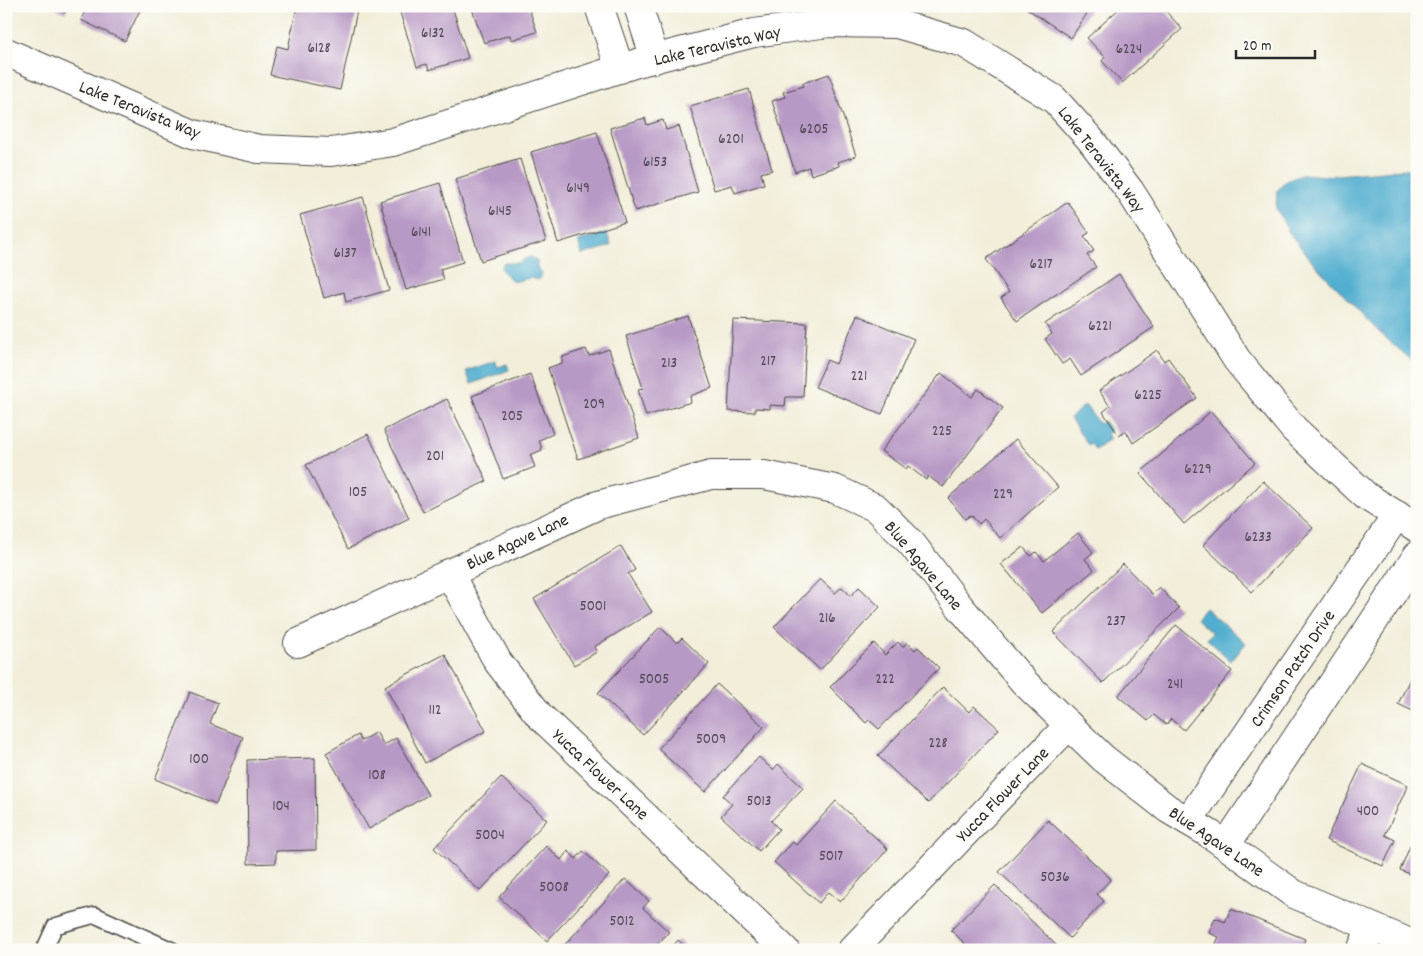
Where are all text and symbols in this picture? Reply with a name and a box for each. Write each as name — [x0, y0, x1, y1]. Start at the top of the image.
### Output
street label: Lake Teravista Way — [652, 21, 784, 74]
house number: 6132 — [421, 23, 445, 45]
scale bar — [1236, 28, 1314, 60]
text: 20 m — [1243, 36, 1271, 58]
house number: 6128 — [307, 38, 331, 60]
house number: 6224 — [1116, 39, 1142, 61]
street label: Lake Teravista Way — [75, 76, 204, 147]
street label: Lake Teravista Way — [1050, 102, 1150, 220]
house number: 6205 — [799, 119, 829, 141]
house number: 6201 — [718, 129, 744, 151]
house number: 6153 — [643, 152, 667, 174]
house number: 6149 — [566, 178, 590, 200]
house number: 6145 — [488, 201, 512, 223]
house number: 6141 — [411, 222, 431, 244]
house number: 6137 — [333, 243, 357, 265]
house number: 6217 — [1030, 254, 1053, 276]
house number: 6221 — [1088, 316, 1112, 338]
house number: 217 — [760, 351, 776, 373]
house number: 213 — [661, 353, 677, 375]
house number: 221 — [851, 366, 867, 388]
house number: 6225 — [1134, 385, 1162, 407]
house number: 209 — [583, 394, 605, 416]
house number: 205 — [501, 406, 523, 428]
house number: 225 — [932, 421, 952, 443]
house number: 201 — [426, 446, 444, 468]
house number: 6229 — [1184, 459, 1212, 481]
house number: 105 — [349, 482, 367, 504]
house number: 229 — [993, 484, 1013, 506]
street label: Blue Agave Lane — [463, 509, 573, 578]
street label: Blue Agave Lane — [877, 516, 967, 617]
house number: 6233 — [1244, 527, 1272, 549]
house number: 5001 — [580, 596, 606, 618]
street label: Crimson Patch Drive — [1245, 606, 1343, 733]
house number: 216 — [818, 608, 836, 630]
house number: 237 — [1107, 611, 1126, 633]
house number: 5005 — [639, 669, 669, 691]
house number: 222 — [875, 669, 895, 691]
house number: 241 — [1167, 674, 1183, 696]
house number: 112 — [428, 700, 442, 722]
street label: Yucca Flower Lane — [545, 724, 653, 827]
house number: 5009 — [696, 729, 726, 751]
house number: 228 — [928, 733, 948, 755]
street label: Yucca Flower Lane — [952, 742, 1056, 849]
house number: 100 — [189, 749, 209, 771]
house number: 108 — [368, 765, 386, 787]
house number: 5013 — [746, 791, 772, 813]
house number: 104 — [272, 796, 290, 818]
house number: 400 — [1357, 801, 1379, 823]
street label: Blue Agave Lane — [1163, 802, 1268, 884]
house number: 5004 — [475, 825, 505, 847]
house number: 5017 — [819, 846, 843, 868]
house number: 5036 — [1040, 867, 1070, 889]
house number: 5008 — [539, 877, 569, 899]
house number: 5012 — [610, 911, 634, 933]

